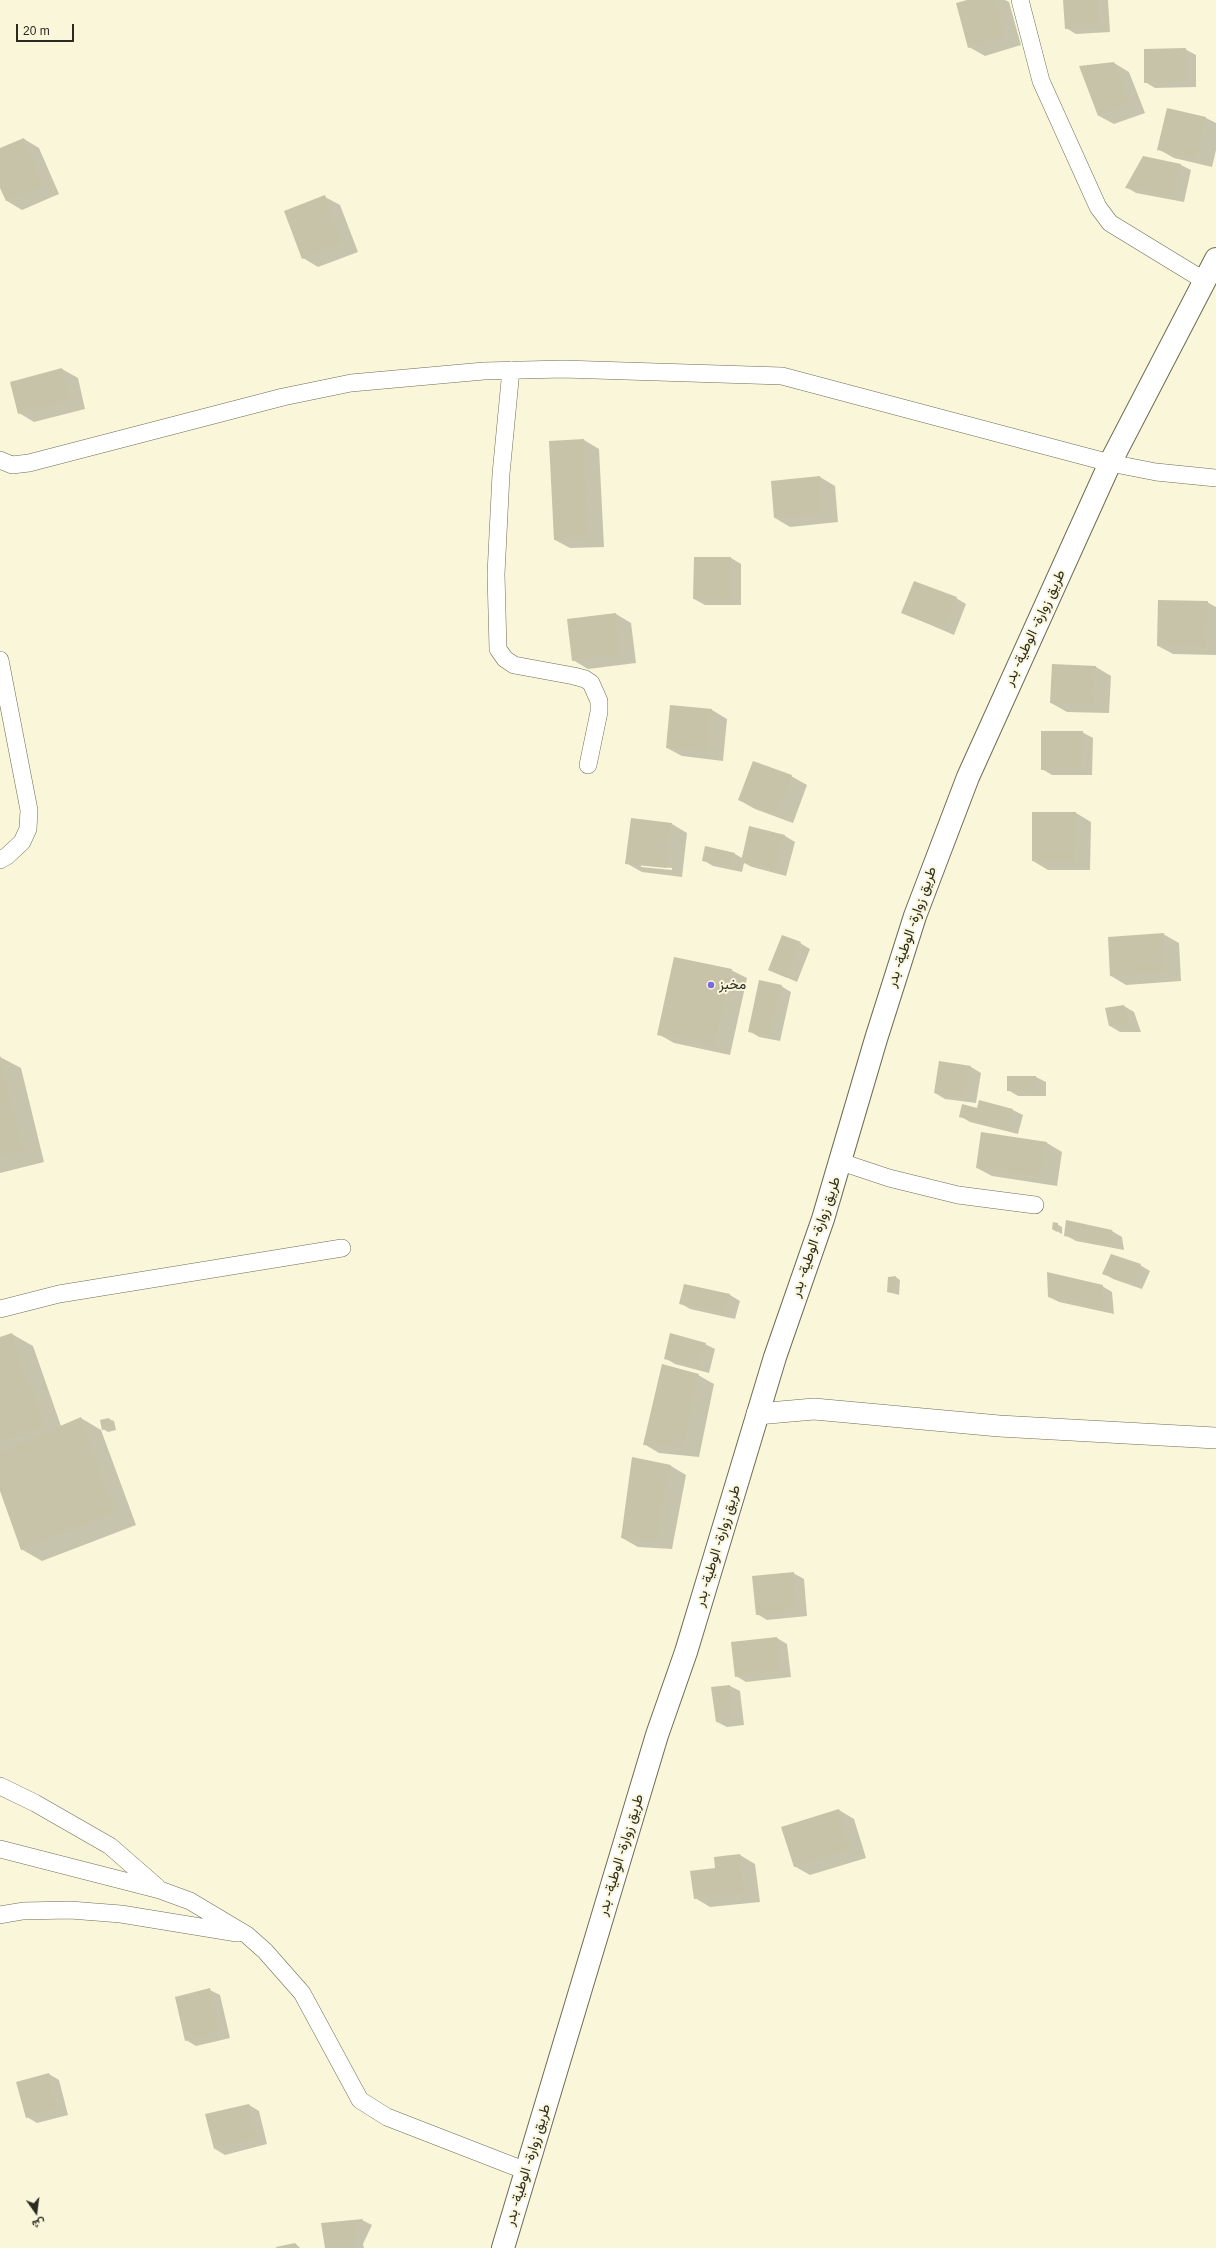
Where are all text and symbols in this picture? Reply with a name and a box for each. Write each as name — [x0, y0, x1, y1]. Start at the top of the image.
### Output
scale bar — [18, 16, 76, 42]
text: 20 m — [23, 24, 50, 38]
street label: طريق زوارة- الوطية- بدر — [1001, 567, 1069, 689]
street label: طريق زوارة- الوطية- بدر — [884, 865, 940, 989]
place label: مخبز — [719, 977, 746, 993]
marker: مخبز — [706, 980, 716, 990]
street label: طريق زوارة- الوطية- بدر — [788, 1175, 844, 1299]
street label: طريق زوارة- الوطية- بدر — [692, 1483, 744, 1609]
street label: طريق زوارة- الوطية- بدر — [595, 1792, 647, 1918]
street label: طريق زوارة- الوطية- بدر — [502, 2102, 554, 2228]
north arrow — [16, 2192, 56, 2232]
text: ش — [31, 2216, 47, 2231]

